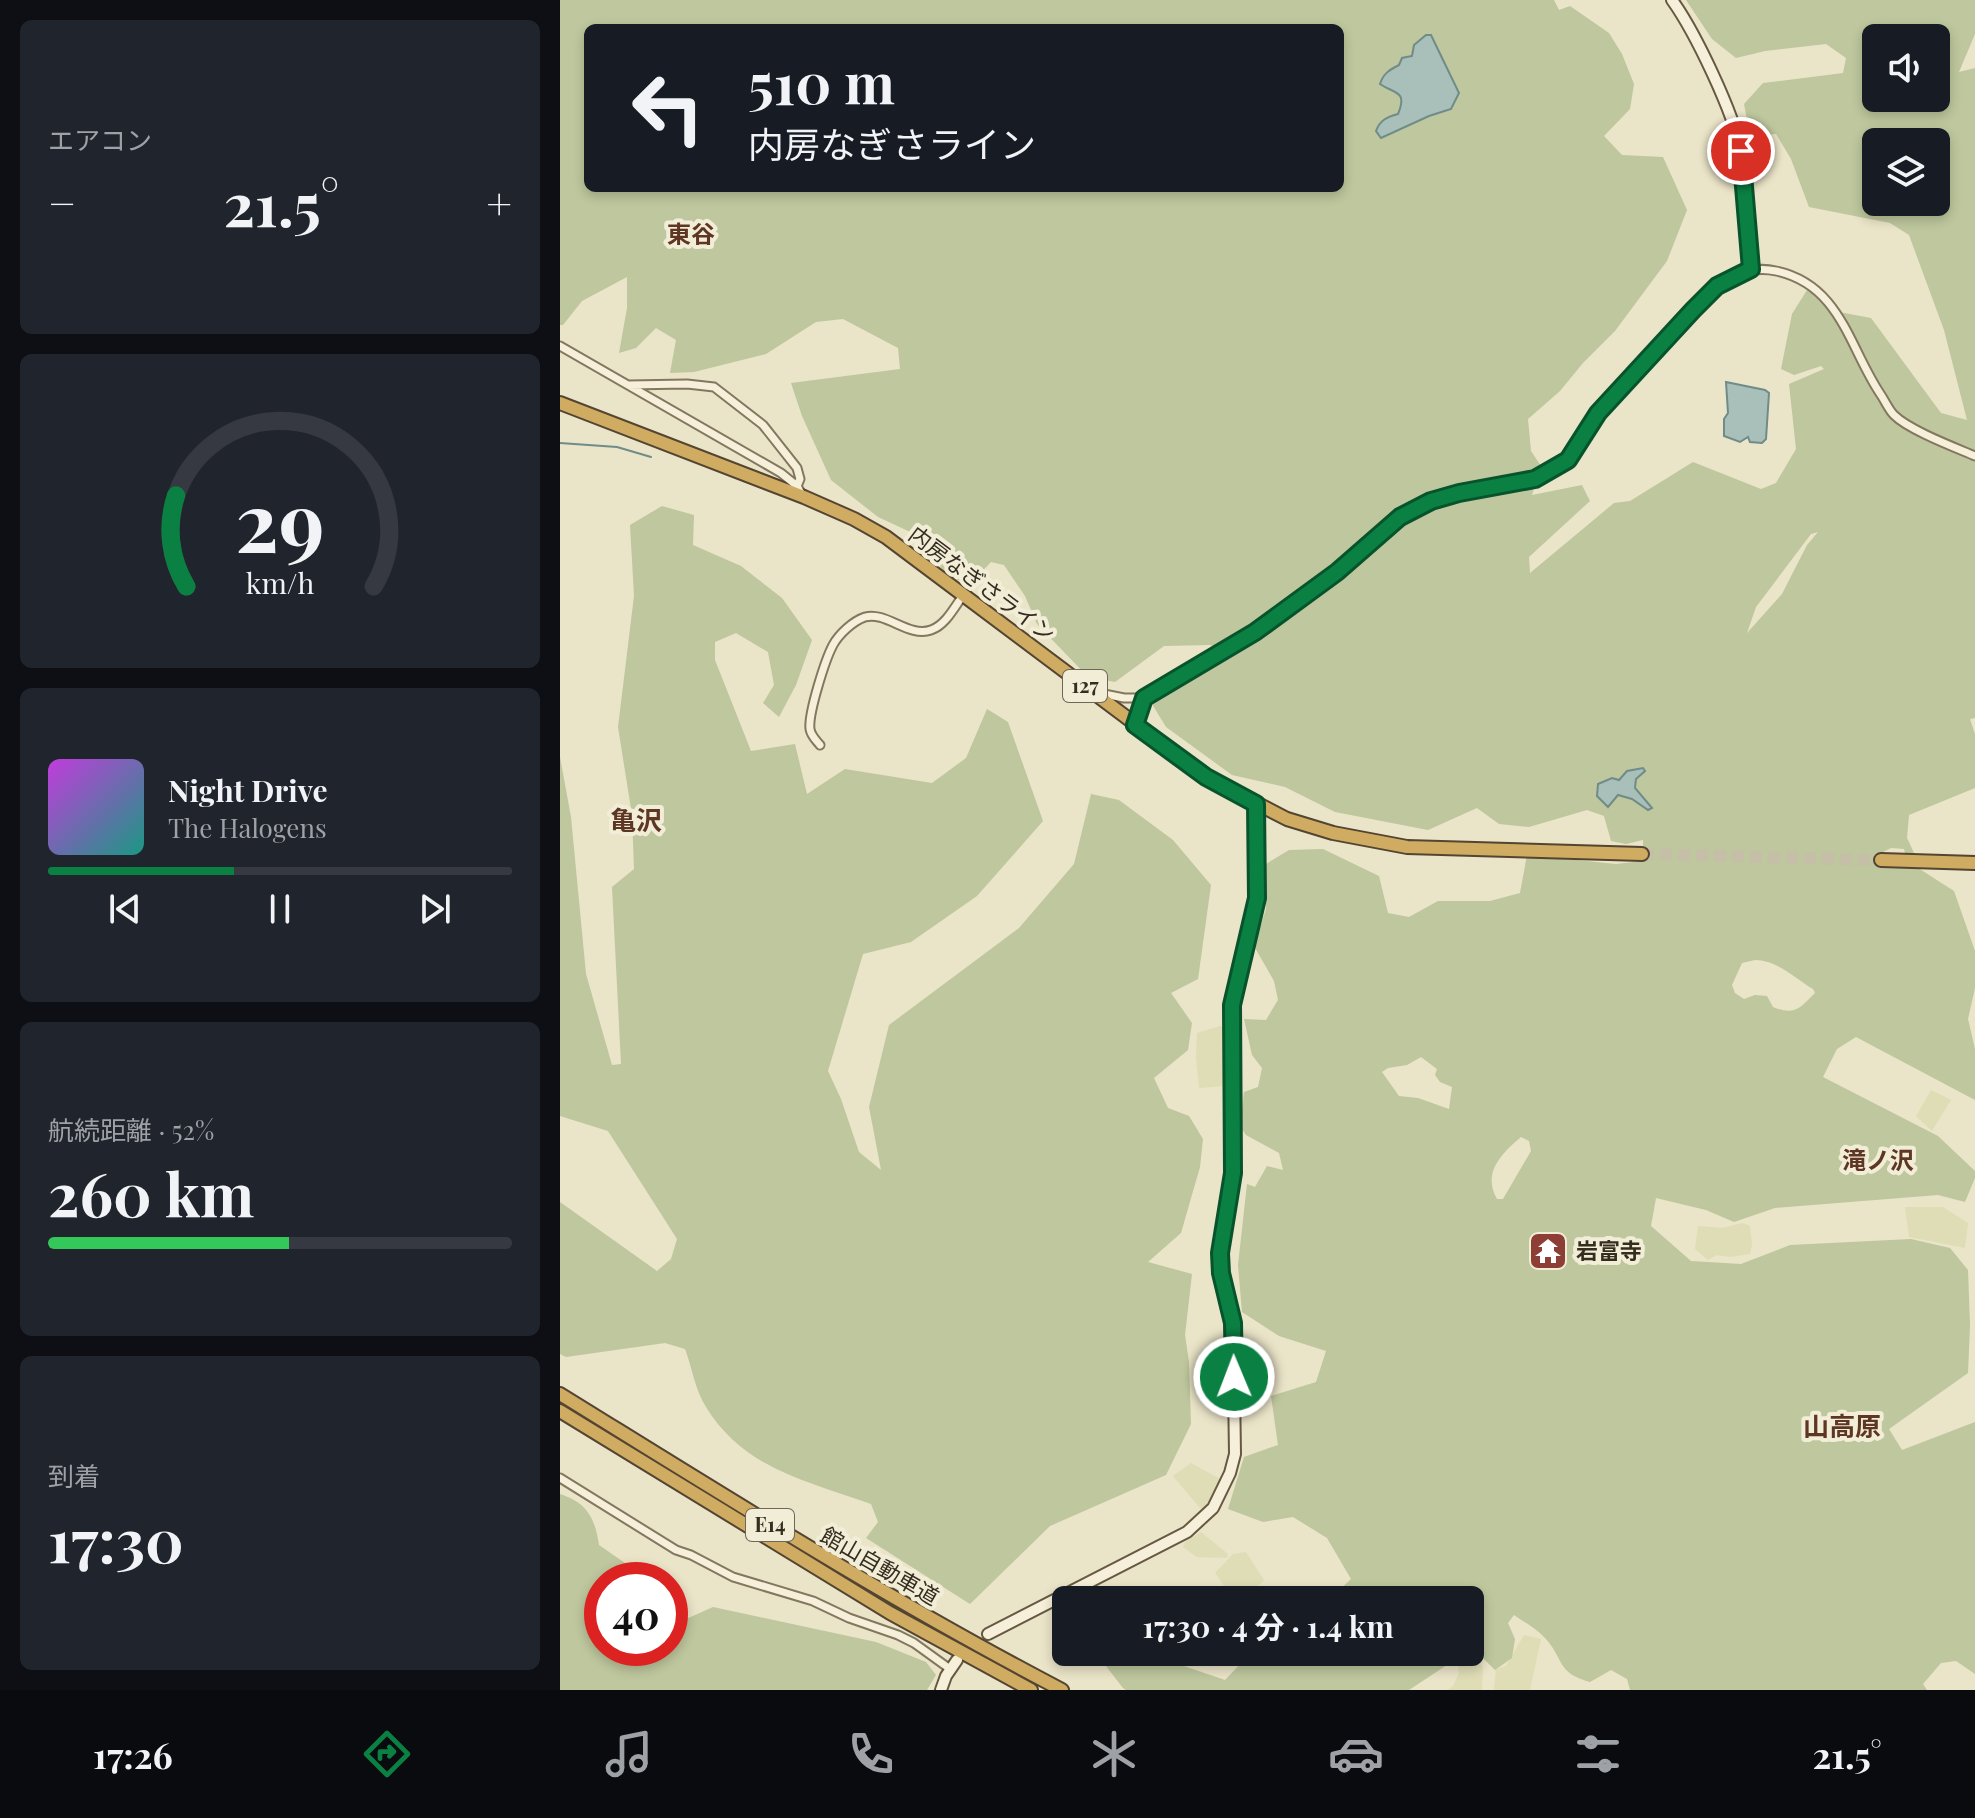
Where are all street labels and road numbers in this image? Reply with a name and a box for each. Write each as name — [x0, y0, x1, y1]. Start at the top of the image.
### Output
street label: 内房なぎさライン — [903, 518, 1062, 648]
road number: 127 — [1063, 670, 1107, 702]
road number: E14 — [746, 1509, 794, 1541]
street label: 館山自動車道 — [816, 1519, 945, 1611]

